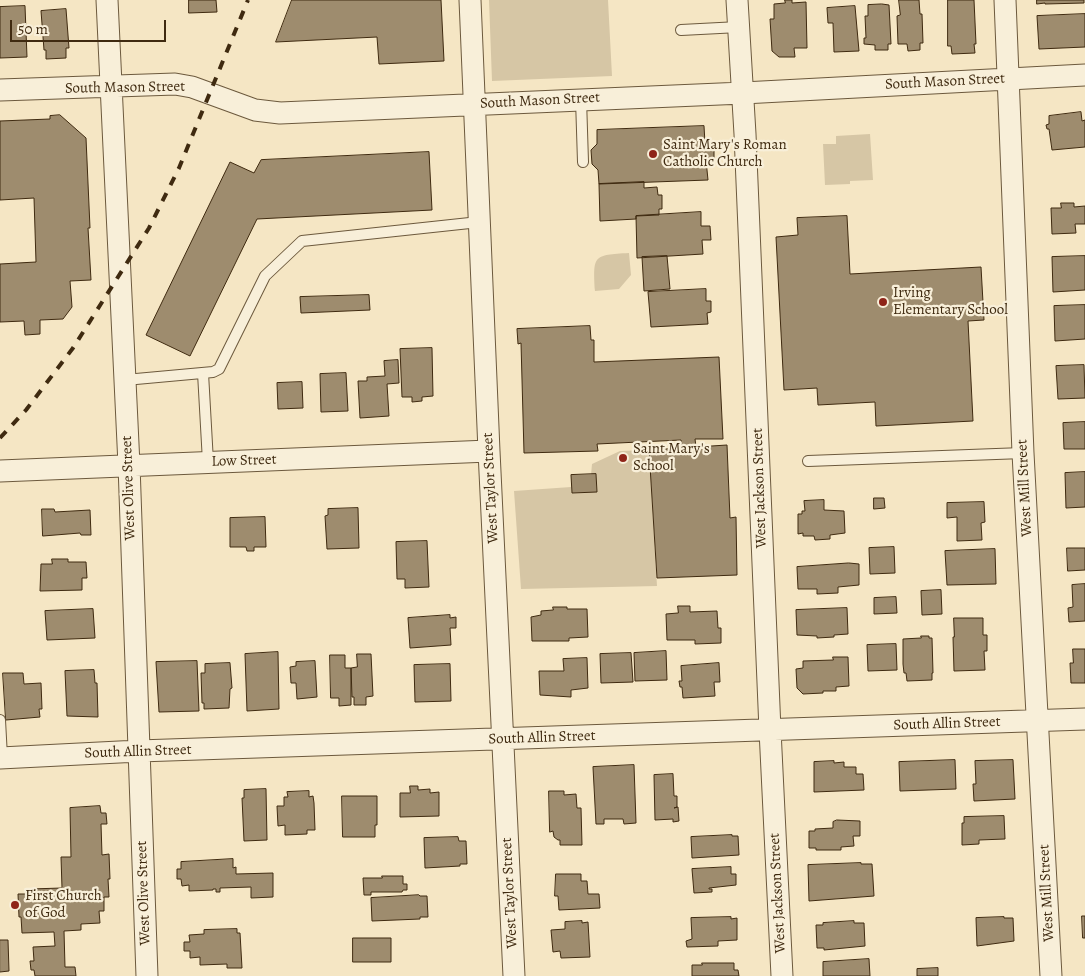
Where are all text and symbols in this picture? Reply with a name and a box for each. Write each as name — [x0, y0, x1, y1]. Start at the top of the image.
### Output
scale bar — [12, 10, 169, 42]
text: 50 m — [18, 19, 48, 39]
street label: South Mason Street — [884, 70, 1006, 94]
street label: South Mason Street — [65, 78, 185, 98]
street label: South Mason Street — [479, 89, 601, 113]
place label: Saint Mary's Roman Catholic Church — [663, 136, 787, 171]
marker: Saint Mary's Roman Catholic Church — [647, 148, 659, 160]
place label: Irving Elementary School — [893, 284, 1008, 319]
marker: Irving Elementary School — [877, 296, 889, 308]
street label: West Jackson Street — [749, 428, 771, 548]
street label: West Taylor Street — [479, 432, 503, 544]
street label: West Olive Street — [118, 435, 140, 541]
street label: West Mill Street — [1013, 439, 1037, 537]
place label: Saint Mary's School — [633, 440, 710, 475]
street label: Low Street — [211, 451, 277, 471]
marker: Saint Mary's School — [617, 452, 629, 464]
street label: South Allin Street — [893, 713, 1001, 735]
street label: South Allin Street — [488, 727, 596, 749]
street label: South Allin Street — [84, 741, 192, 763]
street label: West Jackson Street — [766, 832, 790, 954]
street label: West Taylor Street — [498, 837, 522, 949]
street label: West Olive Street — [133, 840, 155, 946]
street label: West Mill Street — [1035, 844, 1059, 942]
place label: First Church of God — [25, 887, 102, 922]
marker: First Church of God — [9, 899, 21, 911]

